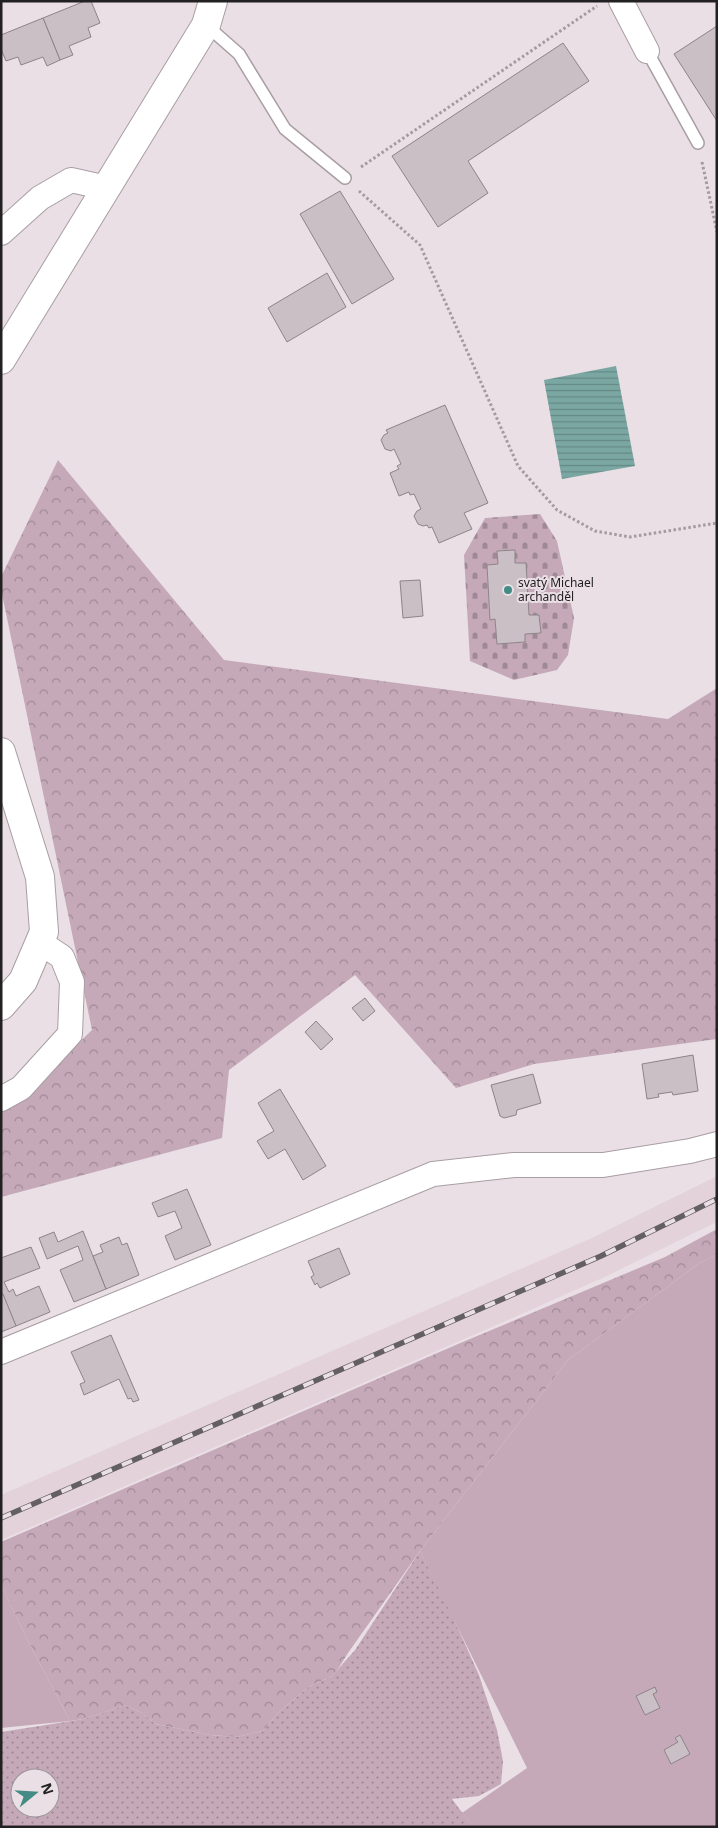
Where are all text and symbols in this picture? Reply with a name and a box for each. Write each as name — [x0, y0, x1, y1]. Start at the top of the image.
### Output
place label: svatý Michael archanděl — [518, 574, 594, 605]
marker: svatý Michael archanděl — [502, 584, 514, 596]
north arrow — [10, 1768, 60, 1818]
text: N — [37, 1780, 59, 1797]

